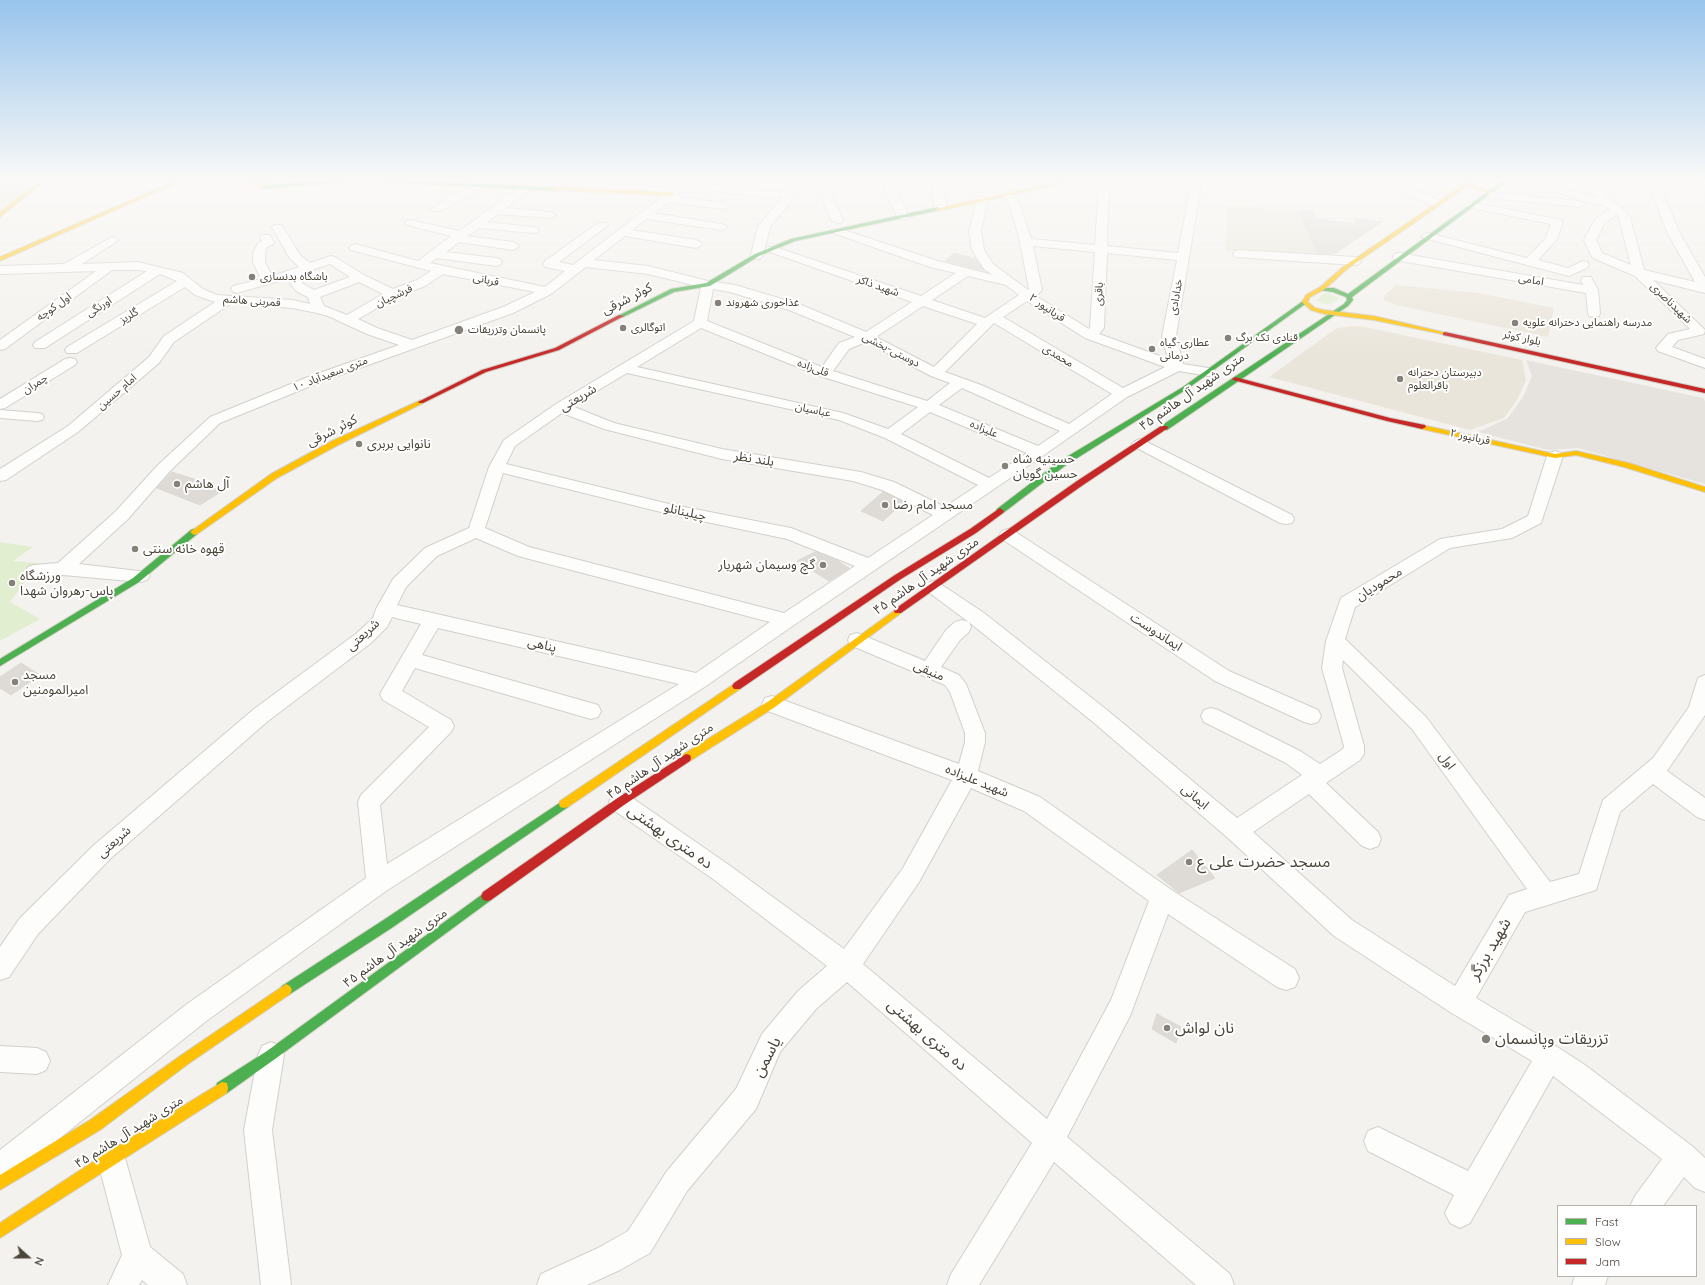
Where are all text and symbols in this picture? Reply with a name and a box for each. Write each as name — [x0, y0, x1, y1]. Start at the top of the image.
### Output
place label: باشگاه بدنسازی — [260, 270, 328, 284]
street label: قربانی — [472, 271, 500, 289]
street label: امامی — [1517, 271, 1545, 289]
marker: باشگاه بدنسازی — [247, 272, 257, 282]
street label: شهید ذاکر — [855, 273, 901, 299]
street label: خدادادی — [1166, 278, 1186, 316]
street label: کوثر شرقی — [599, 280, 655, 318]
street label: شهید‌ناصری — [1647, 280, 1695, 326]
street label: فرشچیان — [373, 282, 415, 310]
street label: باقری — [1092, 282, 1106, 306]
street label: اول کوچه — [34, 290, 74, 324]
street label: قربانپور ۲ — [1026, 291, 1068, 325]
street label: قمربنی هاشم — [223, 292, 281, 310]
street label: اورنگی — [84, 294, 114, 320]
place label: غذاخوری شهروند — [726, 296, 799, 310]
marker: غذاخوری شهروند — [713, 298, 723, 308]
street label: گلریز — [117, 305, 141, 327]
place label: مدرسه راهنمایی دخترانه علویه — [1523, 316, 1652, 330]
marker: مدرسه راهنمایی دخترانه علویه — [1510, 318, 1520, 328]
place label: اتوگالری — [631, 321, 665, 335]
place label: پانسمان وتزریقات — [468, 323, 546, 337]
marker: اتوگالری — [618, 323, 628, 333]
marker: پانسمان وتزریقات — [453, 324, 465, 336]
street label: بلوار کوثر — [1502, 328, 1542, 348]
street label: دوستی-بخشی — [860, 330, 922, 370]
place label: قنادی تک برگ — [1236, 331, 1298, 345]
marker: قنادی تک برگ — [1223, 333, 1233, 343]
place label: عطاری-گیاه درمانی — [1160, 336, 1210, 362]
street label: محمدی — [1040, 342, 1076, 370]
marker: عطاری-گیاه درمانی — [1147, 344, 1157, 354]
street label: ۴۵ متری شهید آل هاشم — [1136, 350, 1248, 434]
street label: ۱۰ متری سعیدآباد — [291, 354, 369, 394]
street label: قلی‌زاده — [796, 356, 830, 380]
place label: دبیرستان دخترانه باقرالعلوم — [1408, 366, 1482, 392]
street label: چمران — [20, 371, 50, 397]
street label: امام حسین — [95, 371, 139, 413]
marker: دبیرستان دخترانه باقرالعلوم — [1395, 374, 1405, 384]
street label: شریعتی — [557, 381, 599, 415]
street label: عباسیان — [794, 400, 832, 420]
street label: کوثر شرقی — [304, 412, 360, 450]
street label: علیزاده — [968, 417, 1000, 441]
street label: قربانپور ۲ — [1449, 426, 1491, 448]
place label: نانوایی بربری — [367, 436, 431, 452]
marker: نانوایی بربری — [354, 439, 364, 449]
street label: بلند نظر — [733, 448, 775, 470]
place label: حسینیه شاه حسین گویان — [1013, 451, 1078, 482]
marker: حسینیه شاه حسین گویان — [1000, 461, 1010, 471]
place label: آل هاشم — [185, 476, 229, 492]
marker: آل هاشم — [172, 479, 182, 489]
place label: مسجد امام رضا — [893, 497, 973, 513]
street label: چیلینانلو — [662, 500, 708, 524]
marker: مسجد امام رضا — [880, 500, 890, 510]
street label: ۴۵ متری شهید آل هاشم — [870, 534, 982, 618]
place label: قهوه خانه سنتی — [143, 541, 224, 557]
marker: قهوه خانه سنتی — [130, 544, 140, 554]
place label: گچ وسیمان شهریار — [718, 557, 815, 573]
marker: گچ وسیمان شهریار — [818, 560, 828, 570]
street label: محمودیان — [1353, 564, 1405, 604]
place label: ورزشگاه پاس-رهروان شهدا — [20, 568, 113, 599]
marker: ورزشگاه پاس-رهروان شهدا — [7, 578, 17, 588]
street label: ایماندوست — [1127, 609, 1185, 655]
street label: شریعتی — [343, 616, 383, 654]
street label: پناهی — [526, 634, 558, 656]
street label: منیقی — [911, 658, 947, 684]
place label: مسجد امیرالمومنین — [23, 667, 88, 698]
marker: مسجد امیرالمومنین — [10, 677, 20, 687]
street label: ۴۵ متری شهید آل هاشم — [604, 720, 716, 802]
street label: اول — [1435, 749, 1459, 773]
street label: شهید علیزاده — [943, 761, 1011, 801]
street label: ایمانی — [1178, 781, 1212, 813]
street label: ده متری بهشتی — [624, 801, 716, 873]
street label: شریعتی — [94, 823, 134, 861]
place label: مسجد حضرت علی ع — [1197, 852, 1330, 872]
marker: مسجد حضرت علی ع — [1184, 857, 1194, 867]
street label: ۴۵ متری شهید آل هاشم — [340, 905, 450, 991]
street label: شهید برزگر — [1465, 915, 1515, 983]
street label: ده متری بهشتی — [883, 995, 971, 1075]
place label: نان لواش — [1175, 1018, 1234, 1038]
marker: نان لواش — [1162, 1023, 1172, 1033]
place label: تزریقات وپانسمان — [1495, 1029, 1608, 1049]
marker: تزریقات وپانسمان — [1480, 1033, 1492, 1045]
street label: یاسمن — [748, 1034, 786, 1080]
street label: ۴۵ متری شهید آل هاشم — [72, 1092, 186, 1172]
legend — [1557, 1205, 1697, 1277]
text: Fast — [1595, 1214, 1619, 1229]
text: Slow — [1595, 1234, 1621, 1249]
north arrow — [8, 1237, 48, 1277]
text: Jam — [1595, 1254, 1620, 1269]
text: N — [31, 1255, 47, 1268]

